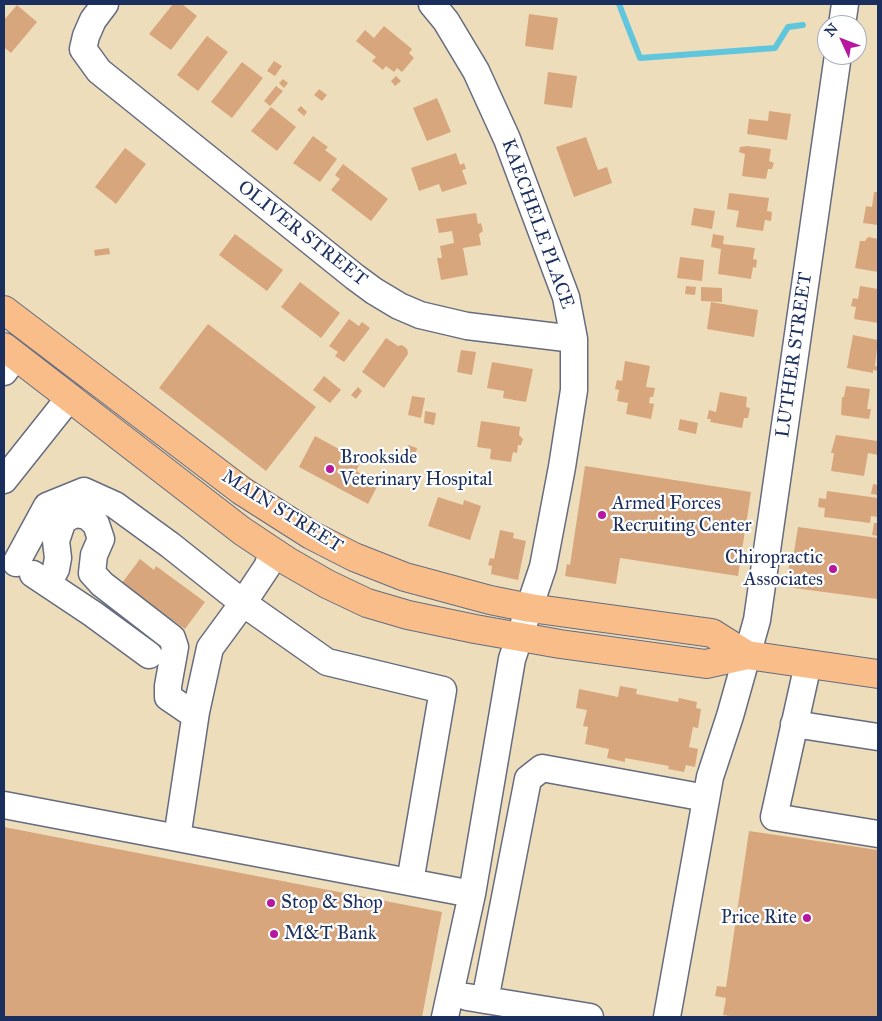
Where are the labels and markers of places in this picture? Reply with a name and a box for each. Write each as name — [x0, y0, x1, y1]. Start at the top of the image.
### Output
place label: Brookside Veterinary Hospital — [340, 447, 493, 491]
marker: Brookside Veterinary Hospital — [324, 463, 336, 475]
place label: Armed Forces Recruiting Center — [612, 493, 752, 537]
marker: Armed Forces Recruiting Center — [596, 509, 608, 521]
place label: Chiropractic Associates — [725, 547, 823, 591]
marker: Chiropractic Associates — [827, 563, 839, 575]
place label: Stop & Shop — [281, 892, 383, 914]
marker: Stop & Shop — [265, 897, 277, 909]
place label: Price Rite — [721, 907, 797, 929]
marker: Price Rite — [801, 912, 813, 924]
place label: M&T Bank — [284, 923, 376, 945]
marker: M&T Bank — [268, 928, 280, 940]

